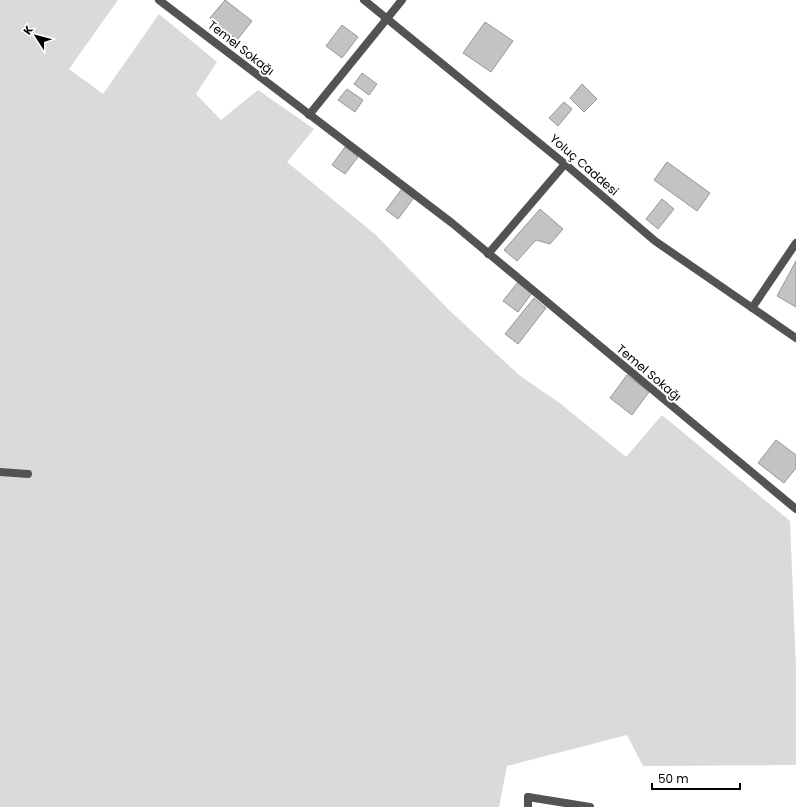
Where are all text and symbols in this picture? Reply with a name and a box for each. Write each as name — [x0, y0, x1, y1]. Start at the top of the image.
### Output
north arrow — [16, 16, 56, 56]
street label: Temel Sokağı — [205, 16, 278, 79]
text: K — [19, 22, 37, 38]
street label: Yoluç Caddesi — [546, 130, 622, 199]
street label: Temel Sokağı — [613, 340, 685, 405]
scale bar — [652, 765, 740, 791]
text: 50 m — [658, 770, 689, 787]

